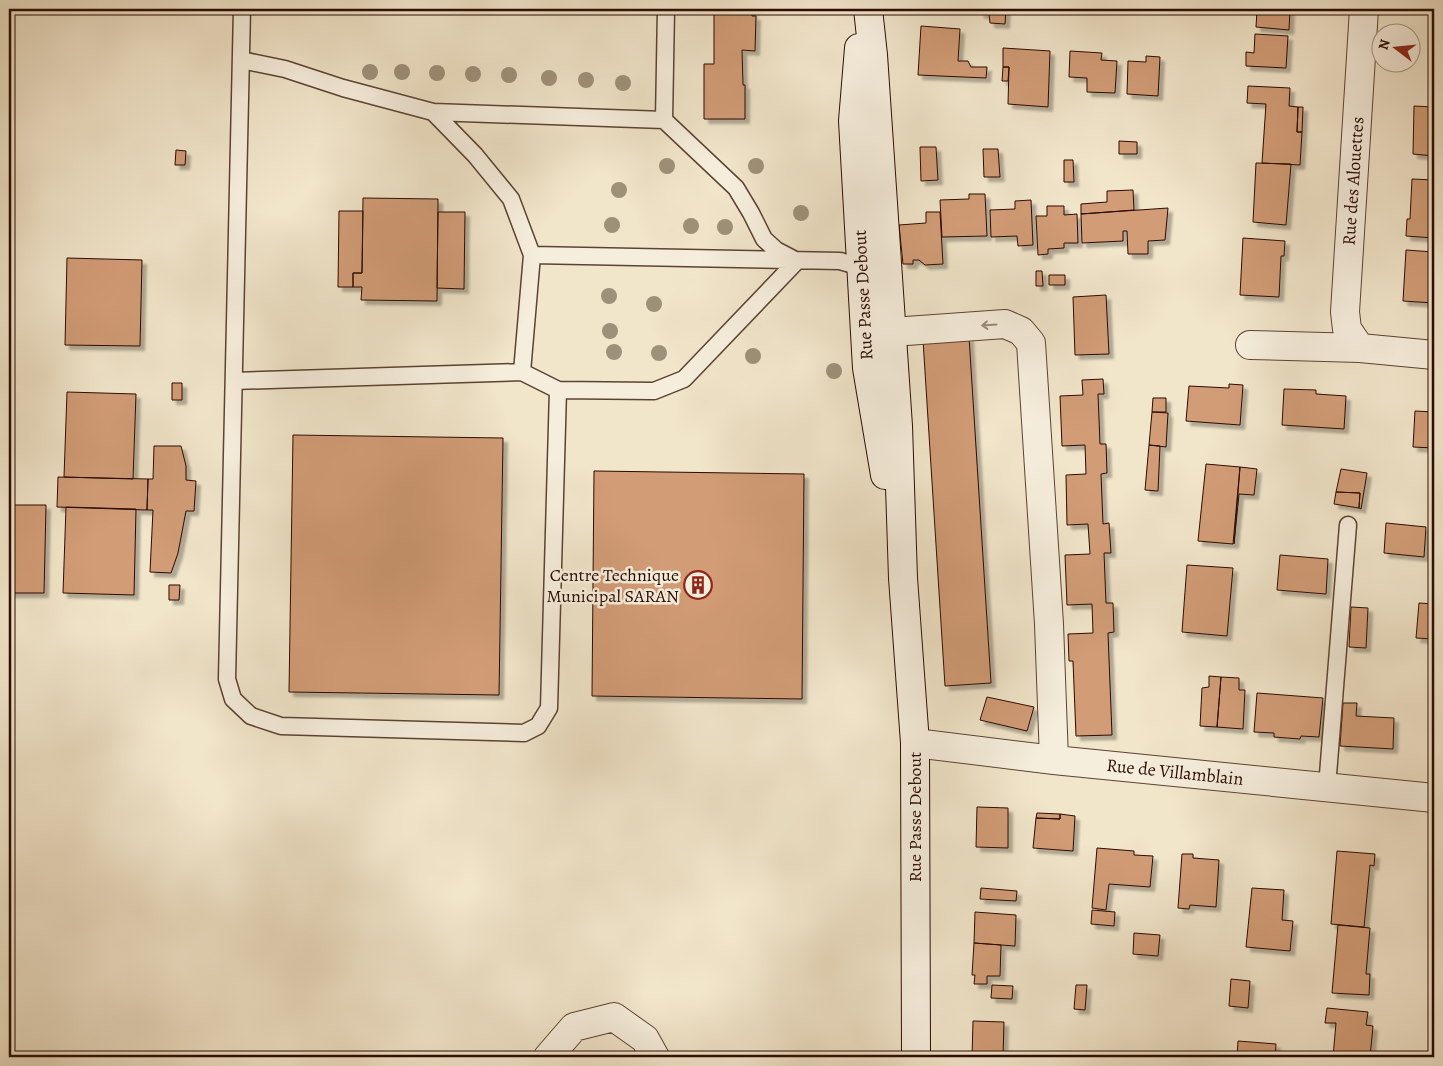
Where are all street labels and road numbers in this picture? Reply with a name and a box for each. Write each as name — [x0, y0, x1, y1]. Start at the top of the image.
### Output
street label: Rue des Alouettes — [1337, 116, 1369, 246]
street label: Rue Passe Debout — [848, 229, 878, 361]
street label: Rue Passe Debout — [903, 752, 927, 882]
street label: Rue de Villamblain — [1105, 753, 1245, 791]

